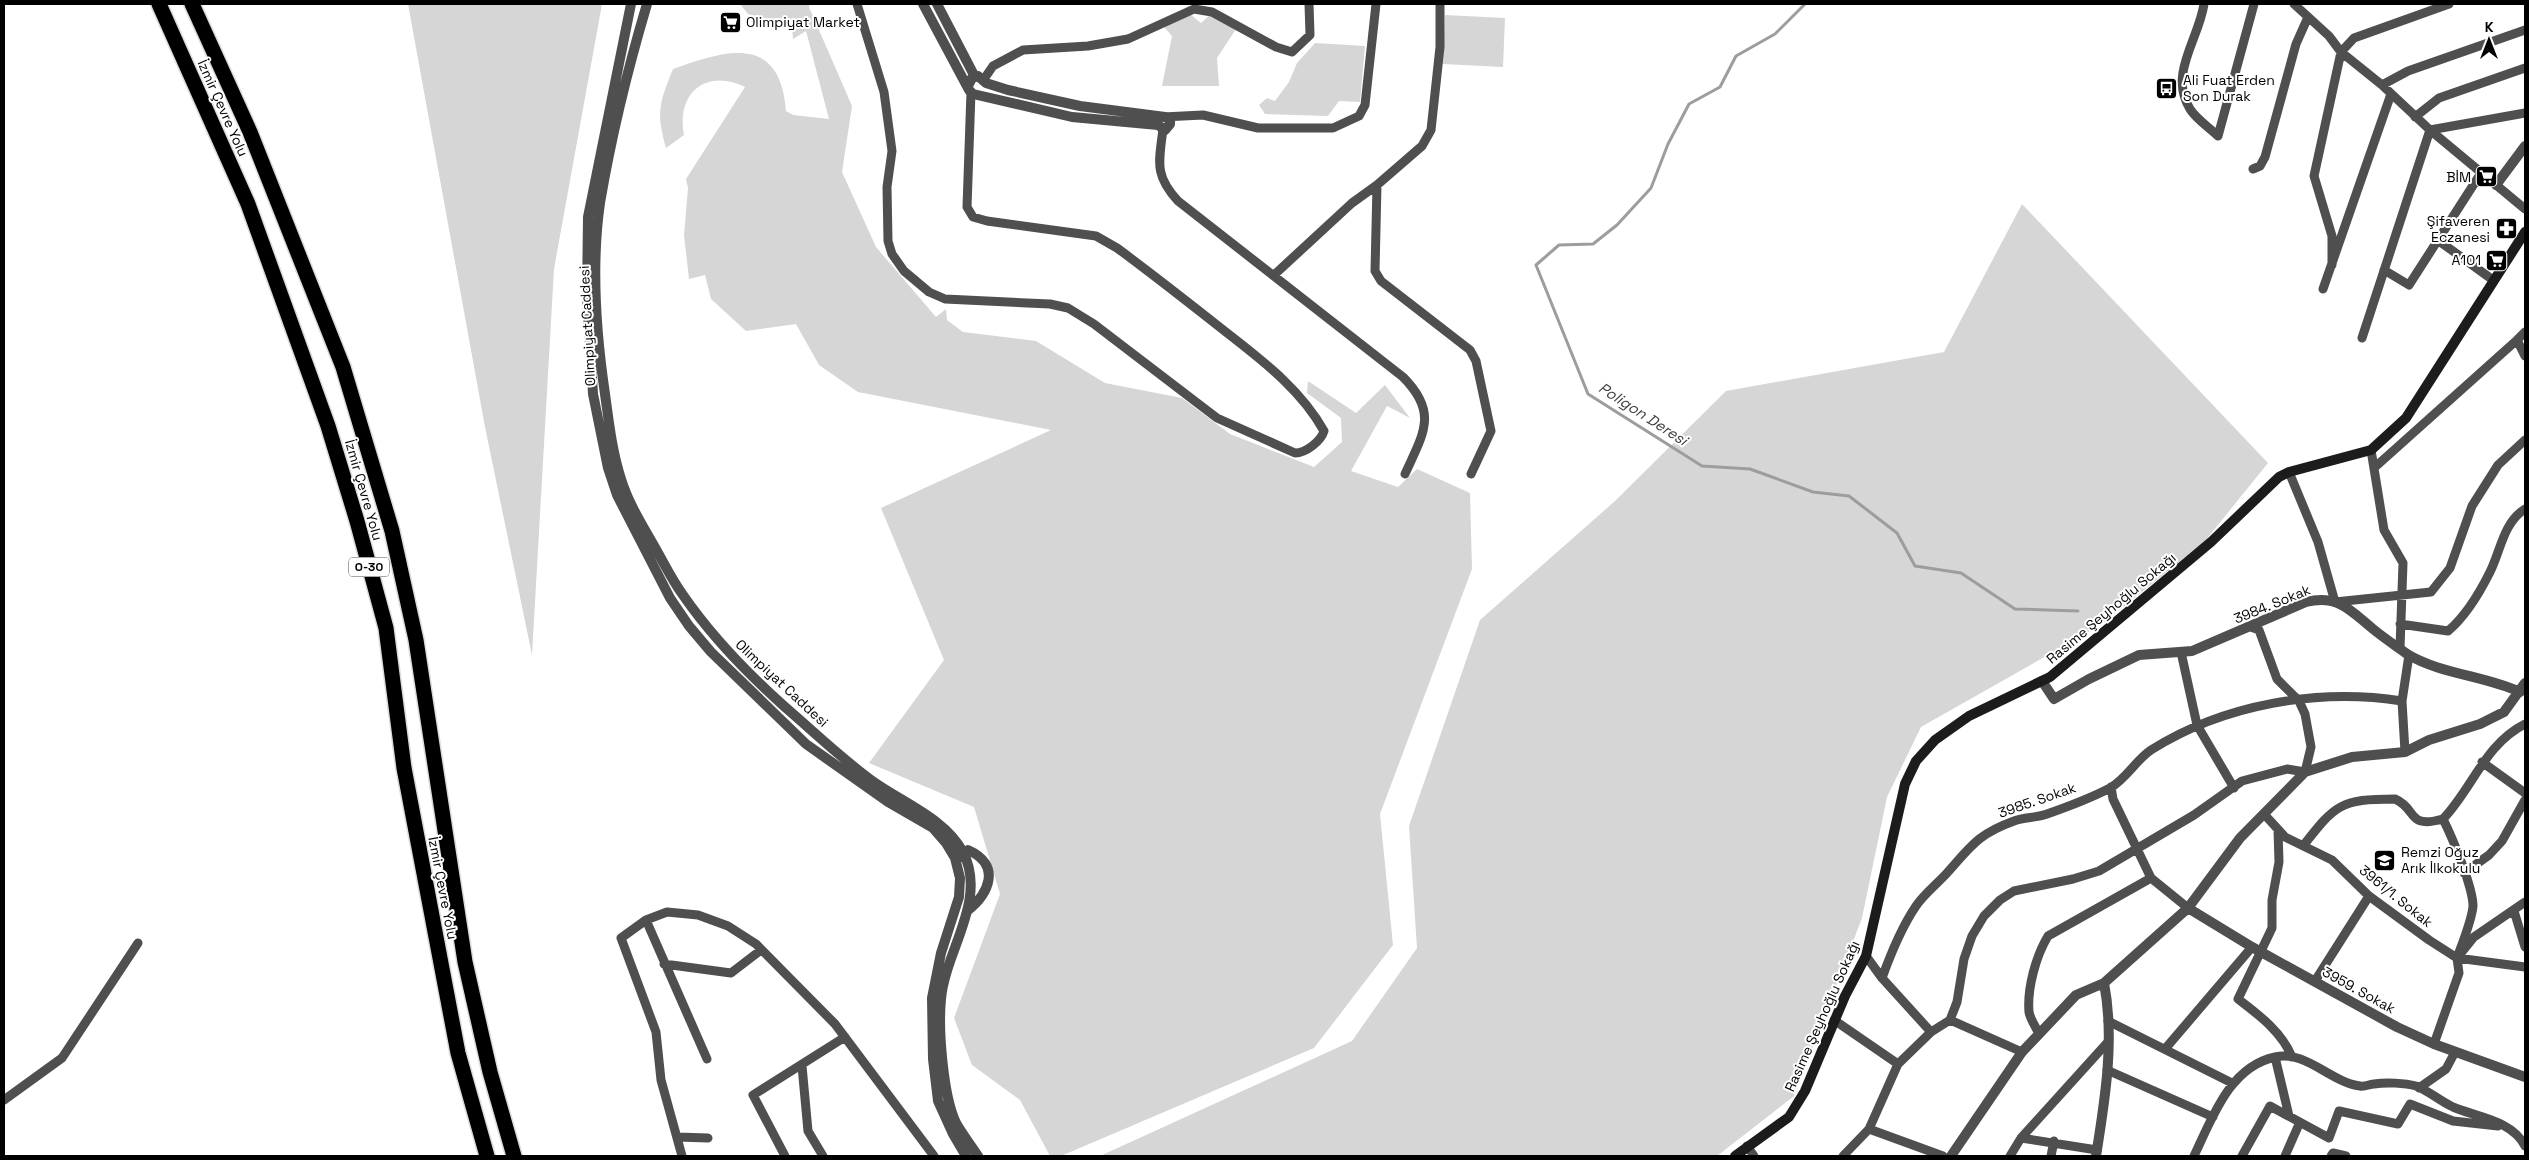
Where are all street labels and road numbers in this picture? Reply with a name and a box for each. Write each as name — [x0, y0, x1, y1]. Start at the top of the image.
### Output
street label: İzmir Çevre Yolu — [194, 57, 252, 159]
street label: Olimpiyat Caddesi — [575, 265, 599, 387]
street label: İzmir Çevre Yolu — [341, 437, 387, 543]
street label: Rasime Şeyhoğlu Sokağı — [2043, 548, 2179, 668]
road number: O-30 — [349, 558, 389, 576]
street label: 3984. Sokak — [2231, 580, 2314, 628]
street label: Olimpiyat Caddesi — [732, 635, 832, 731]
street label: 3985. Sokak — [1996, 778, 2079, 822]
street label: İzmir Çevre Yolu — [424, 835, 462, 941]
street label: 3961/1. Sokak — [2356, 861, 2437, 931]
street label: Rasime Şeyhoğlu Sokağı — [1780, 938, 1864, 1094]
street label: 3959. Sokak — [2319, 963, 2399, 1018]

